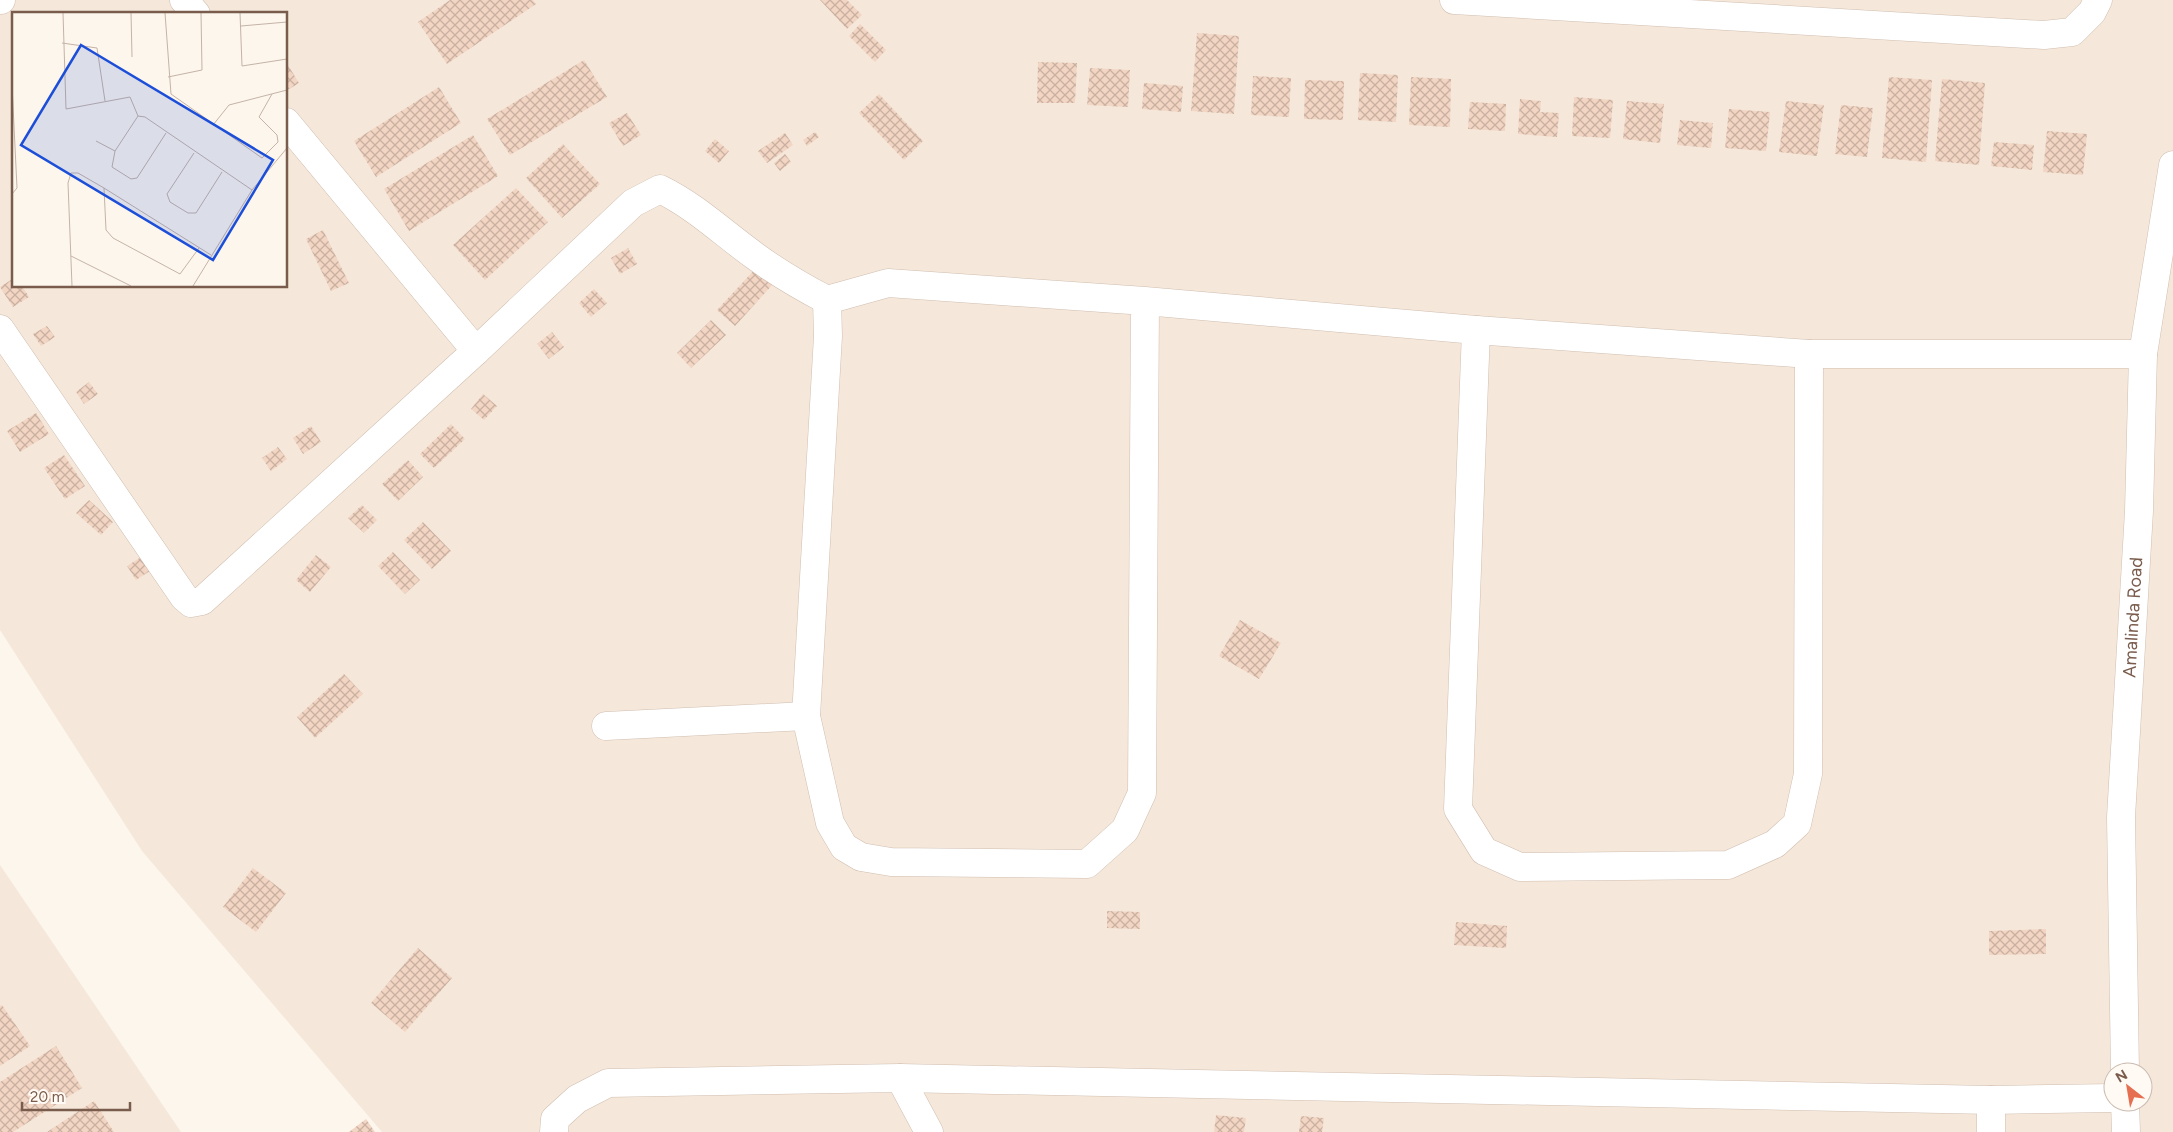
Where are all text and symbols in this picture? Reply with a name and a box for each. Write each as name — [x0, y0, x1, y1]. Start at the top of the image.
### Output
inset map — [12, 12, 288, 288]
street label: Amalinda Road — [2118, 557, 2147, 678]
north arrow — [2103, 1062, 2153, 1112]
text: N — [2113, 1066, 2131, 1086]
scale bar — [22, 1080, 130, 1112]
text: 20 m — [30, 1088, 64, 1106]

